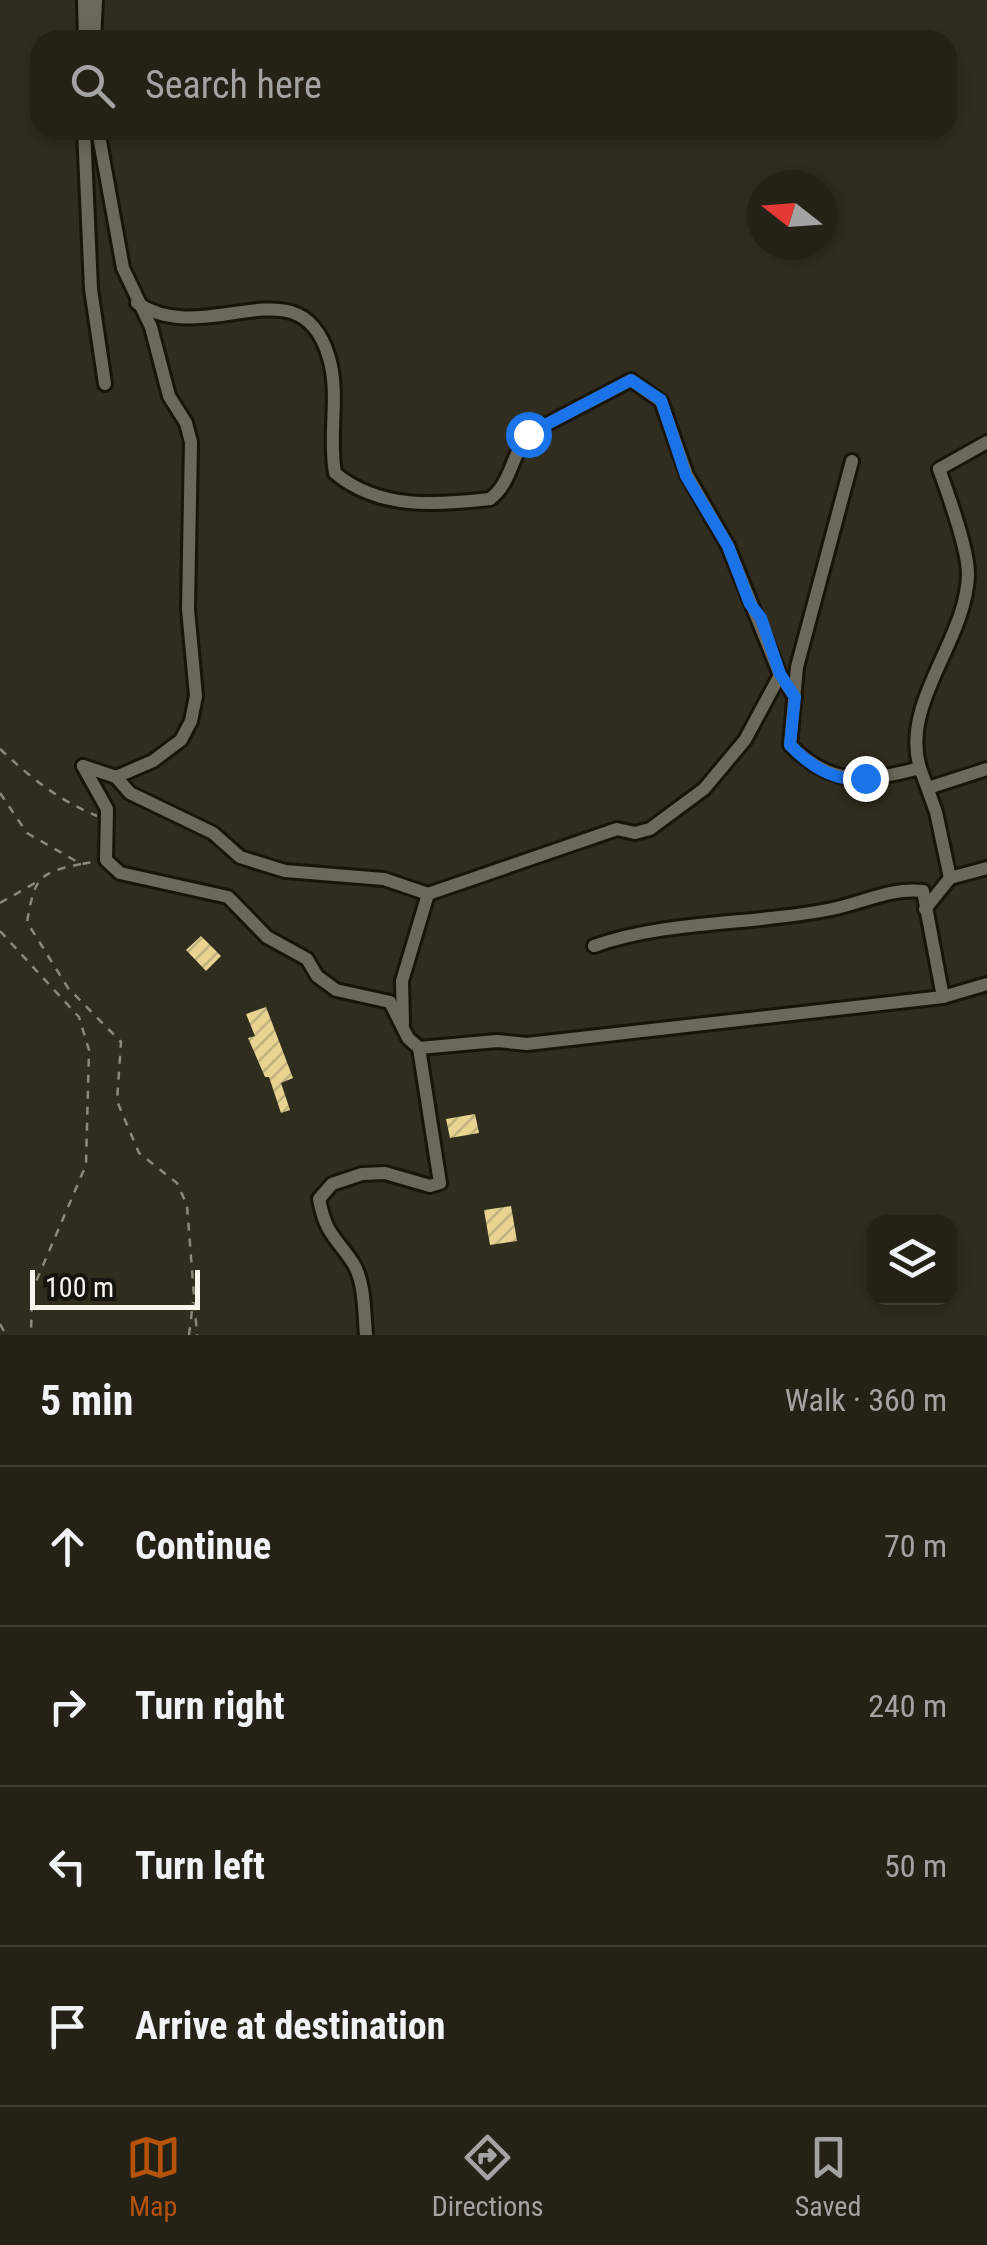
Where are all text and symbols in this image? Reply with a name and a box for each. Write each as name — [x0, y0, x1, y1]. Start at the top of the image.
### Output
search box — [30, 30, 957, 140]
icon: search — [65, 58, 120, 113]
text: Search here — [145, 63, 322, 107]
north arrow — [747, 170, 837, 260]
route start — [506, 412, 552, 458]
route end — [843, 756, 889, 802]
map controls — [867, 1215, 957, 1305]
button: layers — [867, 1215, 957, 1305]
scale bar — [30, 1265, 200, 1310]
text: 100 m — [45, 1271, 114, 1304]
text: 5 min — [40, 1376, 133, 1425]
text: Walk · 360 m — [785, 1381, 947, 1419]
icon: ahead — [40, 1519, 95, 1574]
text: Continue — [135, 1524, 271, 1568]
text: 70 m — [884, 1527, 947, 1565]
icon: right — [40, 1679, 95, 1734]
text: Turn right — [135, 1684, 285, 1728]
text: 240 m — [868, 1687, 947, 1725]
icon: left — [40, 1839, 95, 1894]
text: Turn left — [135, 1844, 265, 1888]
text: 50 m — [884, 1847, 947, 1885]
icon: arrive — [40, 1999, 95, 2054]
text: Arrive at destination — [135, 2004, 445, 2048]
tab: Map — [126, 2130, 181, 2223]
tab: Directions — [432, 2130, 544, 2223]
tab: Saved — [795, 2130, 861, 2223]

